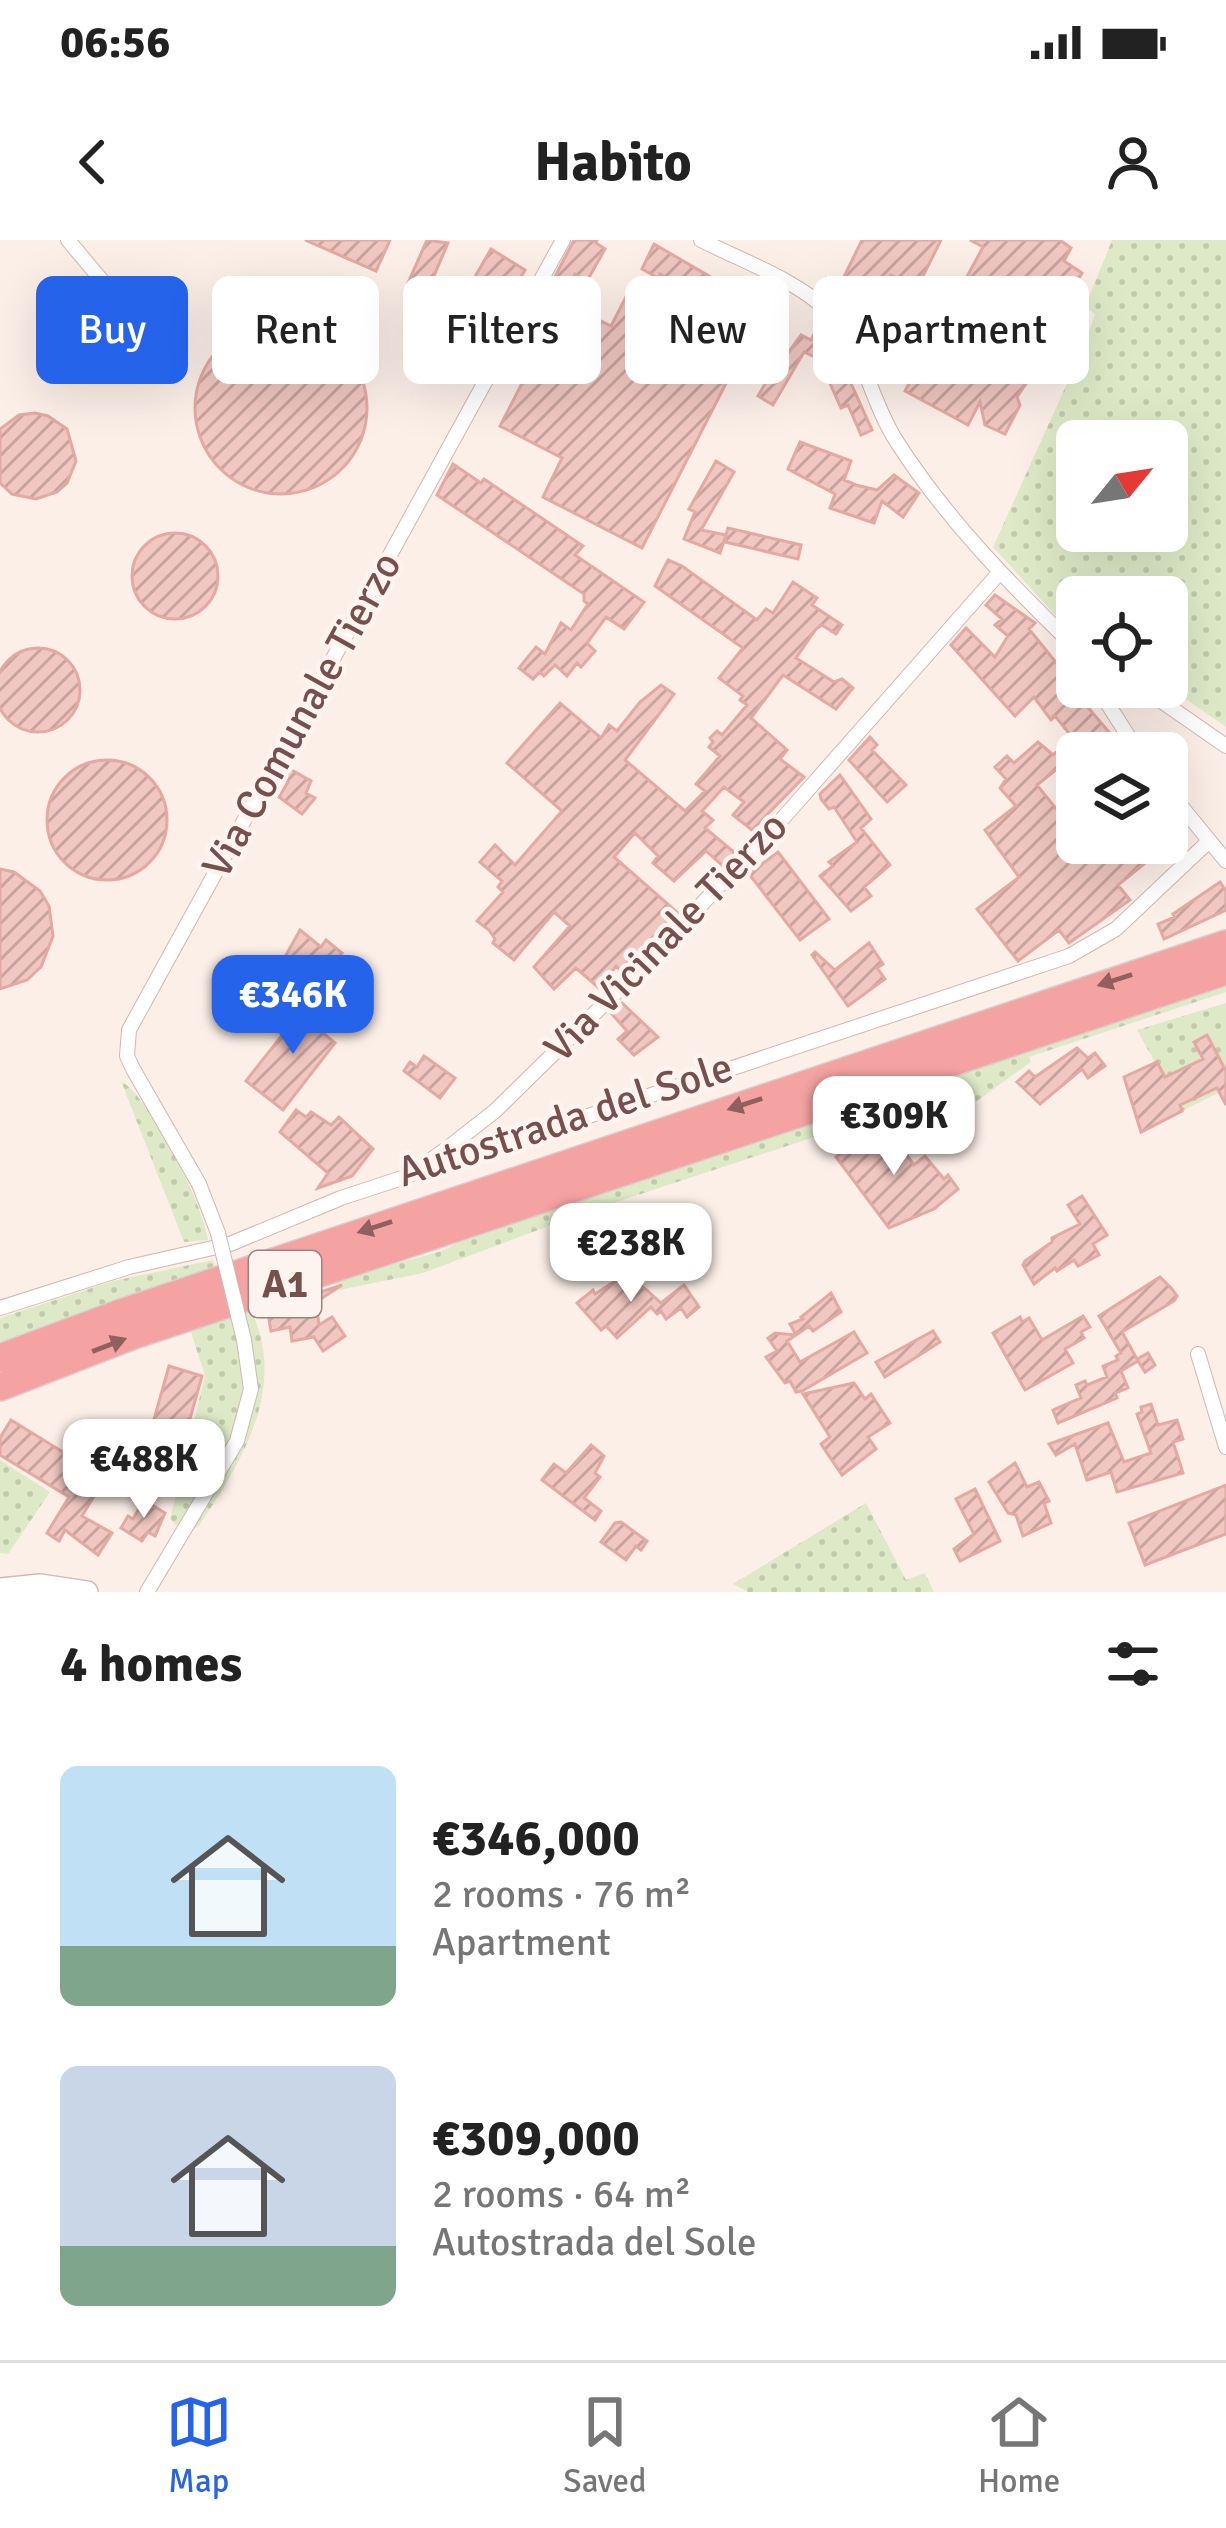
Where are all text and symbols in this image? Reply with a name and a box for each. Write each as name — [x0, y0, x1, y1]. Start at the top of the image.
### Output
text: 06:56 — [60, 15, 170, 70]
icon: back — [60, 129, 126, 195]
text: Habito — [534, 129, 692, 196]
icon: person — [1100, 129, 1166, 195]
chip: Buy — [36, 276, 188, 384]
chip: Rent — [212, 276, 379, 384]
chip: Filters — [403, 276, 601, 384]
chip: New — [625, 276, 789, 384]
chip: Apartment — [813, 276, 1089, 384]
north arrow — [1056, 420, 1188, 552]
map controls — [1056, 420, 1188, 864]
street label: Via Comunale Tierzo — [191, 543, 413, 887]
button: locate — [1056, 576, 1188, 708]
button: layers — [1056, 732, 1188, 864]
street label: Via Vicinale Tierzo — [534, 801, 798, 1073]
pin: €346K — [209, 955, 377, 1057]
text: €346K — [239, 970, 347, 1018]
one-way arrow — [1096, 972, 1133, 991]
street label: Autostrada del Sole — [391, 1042, 739, 1198]
pin: €309K — [810, 1076, 978, 1178]
text: €309K — [840, 1091, 948, 1139]
one-way arrow — [726, 1095, 763, 1114]
pin: €238K — [547, 1203, 715, 1305]
text: €238K — [577, 1218, 685, 1266]
one-way arrow — [356, 1219, 393, 1238]
road number: A1 — [249, 1251, 321, 1317]
one-way arrow — [92, 1334, 128, 1353]
pin: €488K — [60, 1419, 228, 1521]
text: €488K — [90, 1434, 198, 1482]
icon: filters — [1100, 1631, 1166, 1697]
text: 4 homes — [60, 1633, 242, 1696]
text: €346,000 — [432, 1807, 640, 1870]
icon: home — [156, 1814, 300, 1958]
text: 2 rooms · 76 m² — [432, 1870, 691, 1918]
text: Apartment — [432, 1918, 611, 1966]
text: €309,000 — [432, 2107, 640, 2170]
icon: home — [156, 2114, 300, 2258]
text: 2 rooms · 64 m² — [432, 2170, 691, 2218]
text: Autostrada del Sole — [432, 2218, 757, 2266]
tab: Map — [166, 2389, 232, 2502]
tab: Saved — [563, 2389, 646, 2502]
tab: Home — [978, 2389, 1060, 2502]

